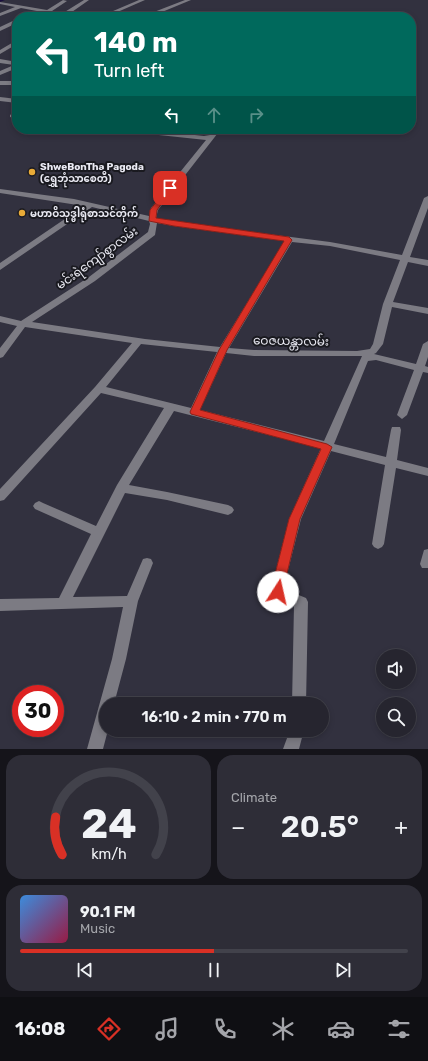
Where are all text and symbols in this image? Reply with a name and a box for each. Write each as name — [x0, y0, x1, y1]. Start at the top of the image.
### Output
text: 140 m — [94, 26, 178, 59]
icon: left — [28, 28, 80, 80]
text: Turn left — [94, 60, 164, 82]
icon: left — [161, 104, 183, 126]
icon: ahead — [203, 104, 225, 126]
icon: right — [245, 104, 267, 126]
place label: ShweBonTha Pagoda (ရွှေဘုံသာစေတီ) — [40, 161, 144, 188]
marker: ShweBonTha Pagoda (ရွှေဘုံသာစေတီ) — [27, 167, 37, 177]
pin — [153, 171, 187, 205]
icon: arrive — [159, 177, 181, 199]
place label: မဟာဝိသုဒ္ဓါရုံစာသင်တိုက် — [30, 206, 138, 223]
marker: မဟာဝိသုဒ္ဓါရုံစာသင်တိုက် — [17, 208, 27, 218]
street label: မင်းရဲကျော်စွာလမ်း — [52, 222, 142, 295]
street label: ဝေဇယန္တာလမ်း — [253, 331, 329, 352]
position arrow — [257, 571, 299, 613]
map controls — [376, 649, 416, 737]
button: sound — [376, 649, 416, 689]
speed limit sign: 30 — [12, 685, 64, 737]
button: search — [376, 697, 416, 737]
text: 16:10 · 2 min · 770 m — [141, 708, 287, 726]
text: Climate — [231, 790, 277, 805]
text: 24 — [81, 799, 136, 848]
text: 20.5° — [281, 809, 359, 845]
text: − — [231, 814, 245, 841]
text: + — [394, 814, 408, 841]
text: km/h — [91, 846, 126, 863]
text: 90.1 FM — [80, 903, 135, 921]
text: Music — [80, 921, 115, 936]
icon: previous — [74, 959, 96, 981]
icon: pause — [203, 959, 225, 981]
icon: next — [332, 959, 354, 981]
icon: directions — [95, 1015, 123, 1043]
icon: music — [153, 1015, 181, 1043]
icon: phone — [211, 1015, 239, 1043]
icon: climate — [269, 1015, 297, 1043]
icon: car — [327, 1015, 355, 1043]
icon: filters — [385, 1015, 413, 1043]
text: 16:08 — [15, 1018, 65, 1040]

